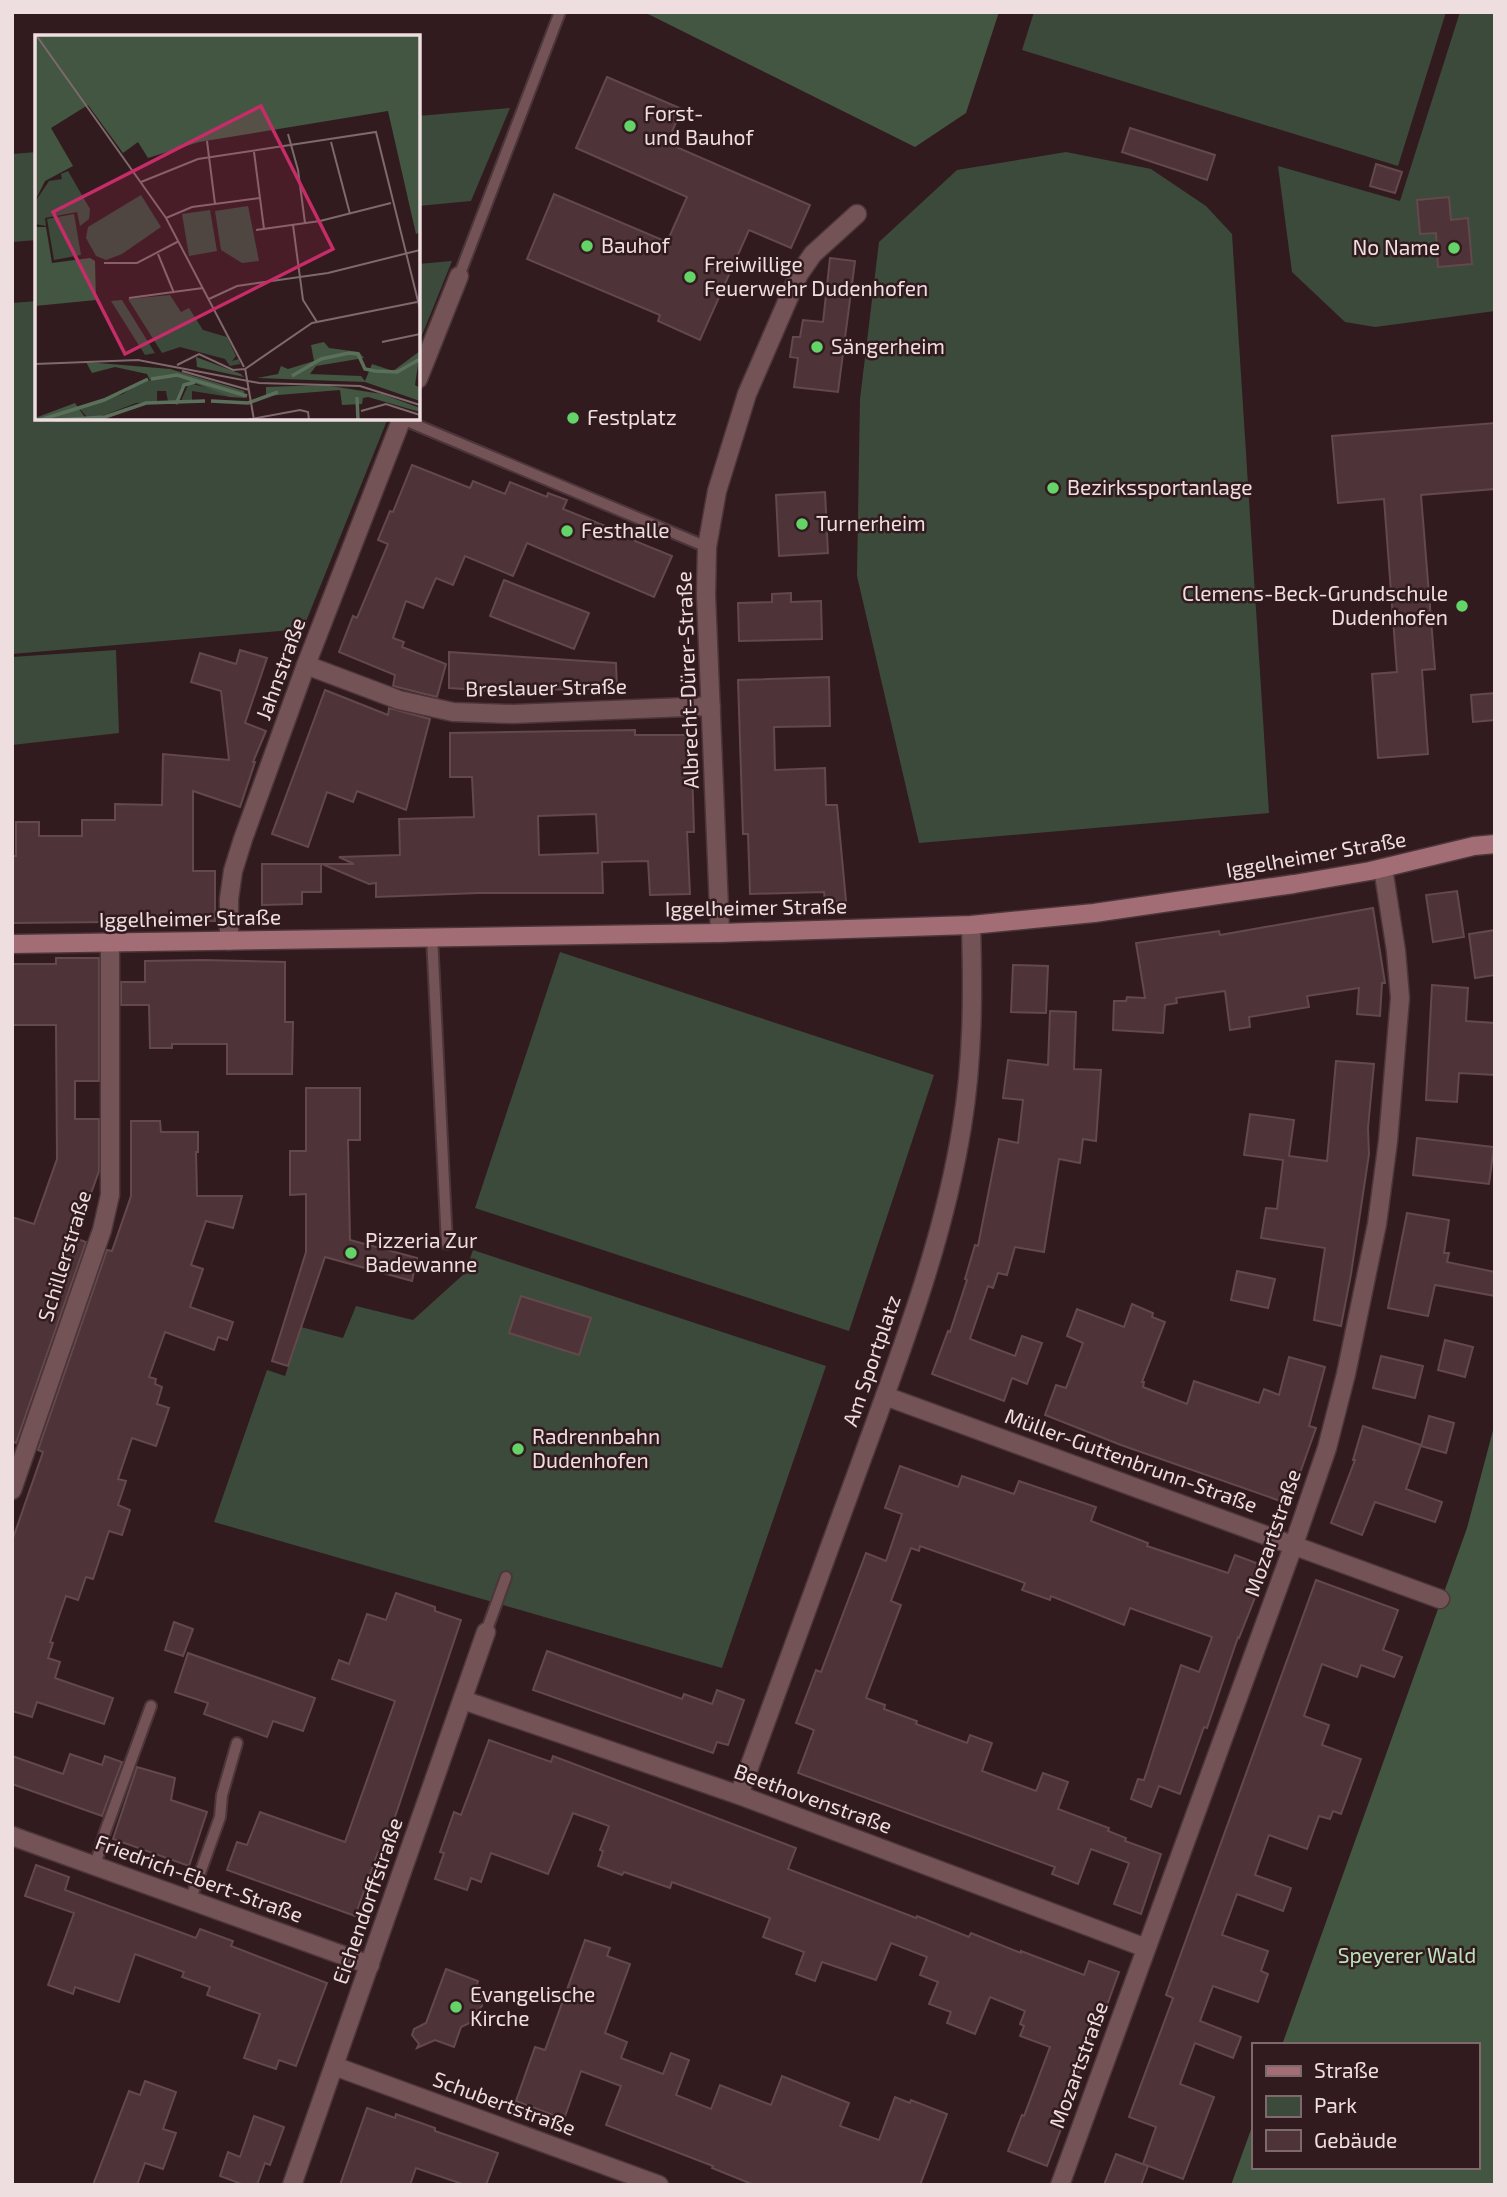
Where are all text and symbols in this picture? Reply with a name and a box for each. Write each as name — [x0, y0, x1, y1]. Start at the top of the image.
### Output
inset map — [35, 35, 420, 420]
place label: Forst- und Bauhof — [644, 100, 755, 149]
marker: Forst- und Bauhof — [622, 118, 638, 134]
place label: Bauhof — [601, 232, 671, 257]
place label: No Name — [1353, 234, 1440, 259]
marker: Bauhof — [579, 238, 595, 254]
marker: No Name — [1446, 240, 1462, 256]
place label: Freiwillige Feuerwehr Dudenhofen — [704, 251, 928, 300]
marker: Freiwillige Feuerwehr Dudenhofen — [682, 269, 698, 285]
place label: Sängerheim — [831, 333, 945, 358]
marker: Sängerheim — [809, 339, 825, 355]
place label: Festplatz — [587, 404, 677, 429]
marker: Festplatz — [565, 410, 581, 426]
place label: Bezirkssportanlage — [1067, 474, 1253, 499]
marker: Bezirkssportanlage — [1045, 480, 1061, 496]
place label: Turnerheim — [816, 510, 926, 535]
marker: Turnerheim — [794, 516, 810, 532]
place label: Festhalle — [581, 517, 669, 542]
marker: Festhalle — [559, 523, 575, 539]
street label: Albrecht-Dürer-Straße — [670, 571, 703, 789]
place label: Clemens-Beck-Grundschule Dudenhofen — [1182, 580, 1448, 629]
marker: Clemens-Beck-Grundschule Dudenhofen — [1454, 598, 1470, 614]
street label: Jahnstraße — [250, 614, 310, 723]
street label: Breslauer Straße — [465, 673, 627, 700]
street label: Iggelheimer Straße — [1224, 825, 1408, 882]
street label: Iggelheimer Straße — [665, 892, 847, 921]
street label: Iggelheimer Straße — [99, 903, 281, 932]
street label: Schillerstraße — [32, 1187, 95, 1324]
place label: Pizzeria Zur Badewanne — [365, 1227, 478, 1276]
marker: Pizzeria Zur Badewanne — [343, 1245, 359, 1261]
street label: Am Sportplatz — [836, 1292, 905, 1429]
street label: Müller-Guttenbrunn-Straße — [1002, 1402, 1261, 1517]
place label: Radrennbahn Dudenhofen — [532, 1423, 660, 1472]
marker: Radrennbahn Dudenhofen — [510, 1441, 526, 1457]
street label: Mozartstraße — [1238, 1466, 1305, 1599]
street label: Beethovenstraße — [731, 1757, 896, 1838]
street label: Eichendorffstraße — [326, 1814, 407, 1987]
street label: Friedrich-Ebert-Straße — [92, 1828, 307, 1927]
park label: Speyerer Wald — [1338, 1942, 1476, 1967]
place label: Evangelische Kirche — [470, 1981, 595, 2030]
street label: Mozartstraße — [1043, 1998, 1112, 2131]
marker: Evangelische Kirche — [448, 1999, 464, 2015]
legend — [1252, 2043, 1479, 2169]
text: Straße — [1314, 2057, 1379, 2082]
street label: Schubertstraße — [430, 2065, 579, 2140]
text: Park — [1314, 2092, 1357, 2117]
text: Gebäude — [1314, 2127, 1397, 2152]

